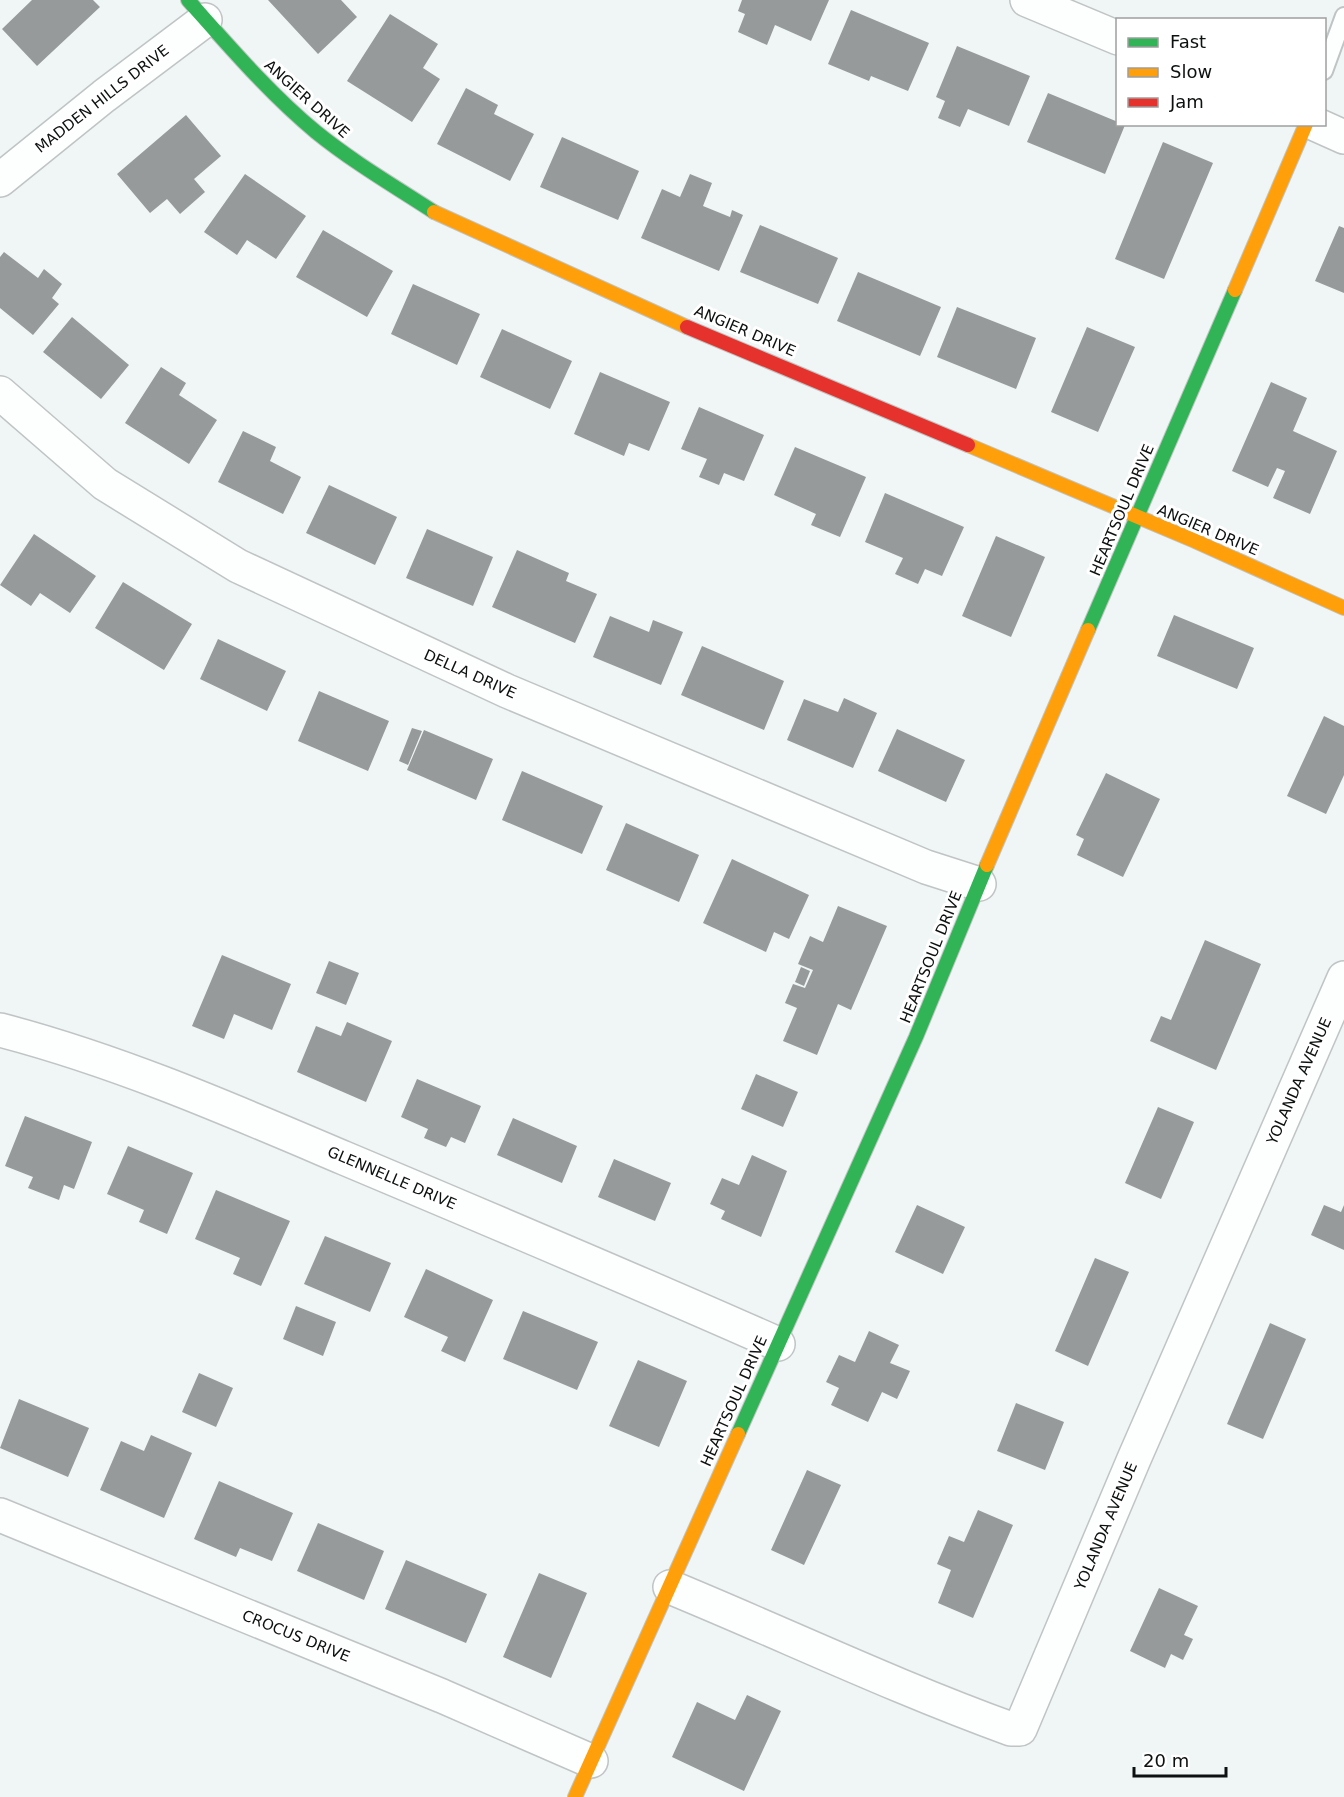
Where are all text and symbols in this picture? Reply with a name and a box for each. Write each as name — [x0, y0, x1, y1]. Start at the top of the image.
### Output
legend — [1116, 18, 1326, 126]
text: Fast — [1170, 31, 1206, 52]
street label: MADDEN HILLS DRIVE — [32, 41, 172, 157]
street label: ANGIER DRIVE — [261, 56, 353, 142]
text: Slow — [1170, 61, 1212, 82]
text: Jam — [1169, 91, 1204, 112]
street label: ANGIER DRIVE — [692, 302, 798, 360]
street label: HEARTSOUL DRIVE — [1086, 442, 1158, 578]
street label: ANGIER DRIVE — [1155, 501, 1261, 559]
street label: DELLA DRIVE — [421, 646, 519, 702]
street label: HEARTSOUL DRIVE — [896, 888, 966, 1026]
street label: YOLANDA AVENUE — [1262, 1015, 1335, 1148]
street label: GLENNELLE DRIVE — [325, 1143, 459, 1213]
street label: HEARTSOUL DRIVE — [697, 1333, 771, 1469]
street label: YOLANDA AVENUE — [1070, 1459, 1141, 1594]
street label: CROCUS DRIVE — [240, 1606, 352, 1666]
scale bar — [1134, 1740, 1226, 1778]
text: 20 m — [1143, 1750, 1189, 1771]

